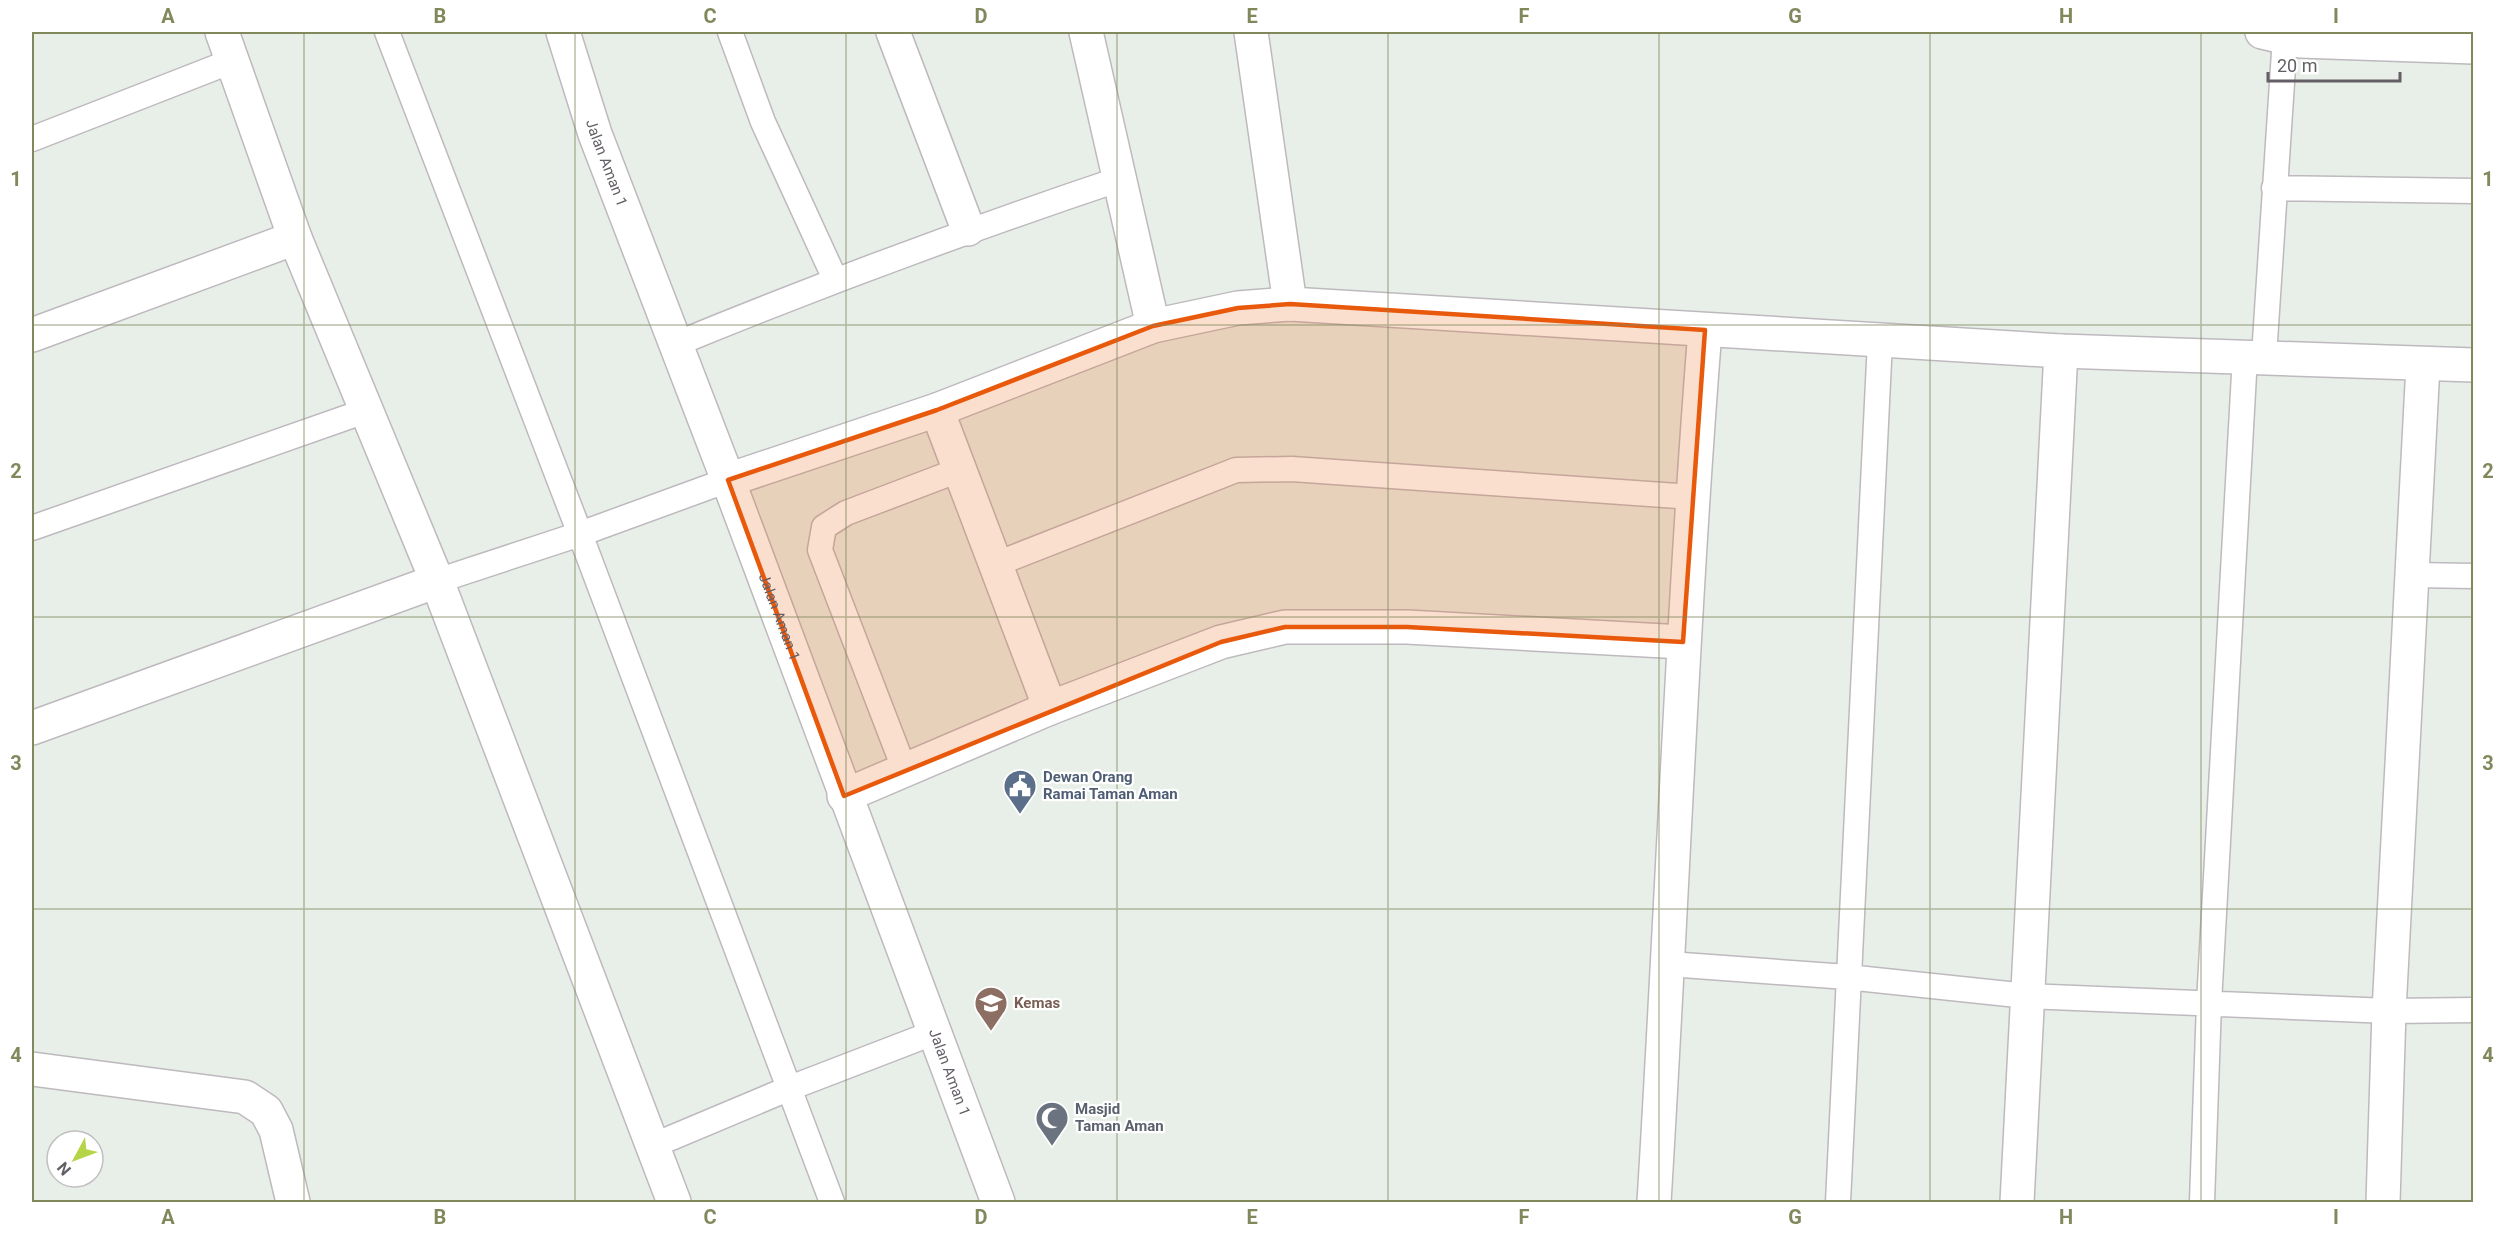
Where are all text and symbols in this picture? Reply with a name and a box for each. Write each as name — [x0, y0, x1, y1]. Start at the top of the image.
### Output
text: A — [161, 4, 175, 28]
text: B — [434, 4, 446, 28]
text: C — [703, 4, 717, 28]
text: D — [975, 4, 988, 28]
text: E — [1246, 4, 1258, 28]
text: F — [1519, 4, 1530, 28]
text: G — [1788, 4, 1802, 28]
text: H — [2059, 4, 2073, 28]
text: I — [2333, 4, 2339, 28]
scale bar — [2268, 45, 2400, 83]
text: 20 m — [2277, 55, 2317, 76]
street label: Jalan Aman 1 — [582, 117, 631, 209]
text: 1 — [10, 167, 22, 191]
text: 1 — [2482, 167, 2494, 191]
text: 2 — [10, 459, 22, 483]
text: 2 — [2482, 459, 2494, 483]
street label: Jalan Aman 1 — [755, 571, 804, 663]
text: 3 — [10, 751, 22, 775]
text: 3 — [2482, 751, 2494, 775]
public building icon: Dewan Orang Ramai Taman Aman — [1002, 768, 1038, 815]
place label: Dewan Orang Ramai Taman Aman — [1043, 768, 1178, 803]
school or university icon: Kemas — [973, 985, 1009, 1032]
place label: Kemas — [1014, 994, 1060, 1012]
street label: Jalan Aman 1 — [925, 1026, 974, 1119]
text: 4 — [10, 1043, 22, 1067]
text: 4 — [2482, 1043, 2494, 1067]
mosque icon: Masjid Taman Aman — [1034, 1100, 1070, 1147]
place label: Masjid Taman Aman — [1075, 1100, 1164, 1135]
north arrow — [45, 1129, 105, 1189]
text: N — [53, 1158, 75, 1179]
text: A — [161, 1205, 175, 1229]
text: B — [434, 1205, 446, 1229]
text: C — [703, 1205, 717, 1229]
text: D — [975, 1205, 988, 1229]
text: E — [1246, 1205, 1258, 1229]
text: F — [1519, 1205, 1530, 1229]
text: G — [1788, 1205, 1802, 1229]
text: H — [2059, 1205, 2073, 1229]
text: I — [2333, 1205, 2339, 1229]

